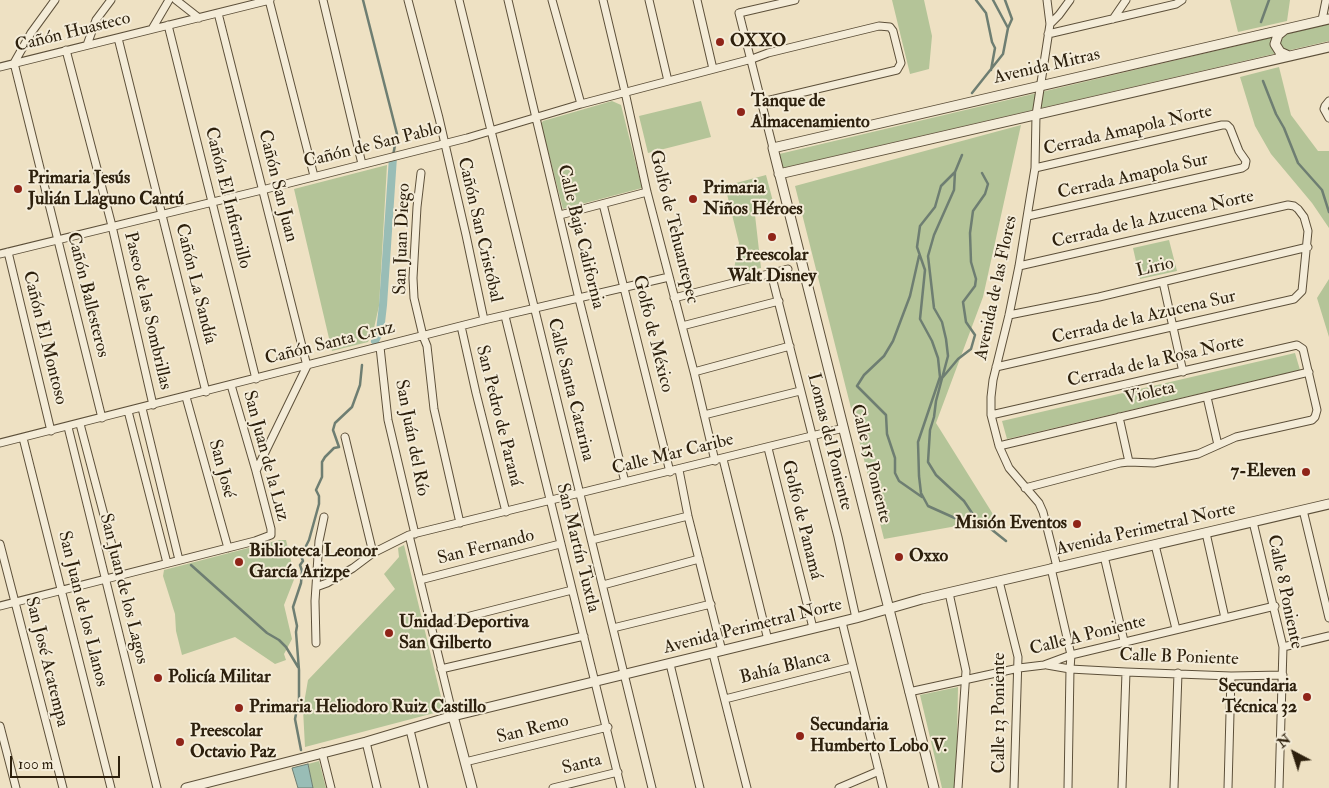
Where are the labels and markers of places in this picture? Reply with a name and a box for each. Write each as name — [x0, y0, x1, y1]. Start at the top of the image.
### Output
place label: OXXO — [730, 31, 786, 53]
marker: OXXO — [714, 36, 726, 48]
place label: Tanque de Almacenamiento — [751, 91, 870, 134]
marker: Tanque de Almacenamiento — [735, 106, 747, 118]
place label: Primaria Jesús Julián Llaguno Cantú — [28, 168, 184, 210]
place label: Primaria Niños Héroes — [703, 178, 803, 220]
marker: Primaria Jesús Julián Llaguno Cantú — [12, 183, 24, 195]
marker: Primaria Niños Héroes — [687, 193, 699, 205]
marker: Preescolar Walt Disney — [766, 231, 778, 243]
place label: Preescolar Walt Disney — [728, 245, 816, 288]
place label: 7-Eleven — [1231, 461, 1296, 483]
marker: 7-Eleven — [1300, 466, 1312, 478]
place label: Misión Eventos — [955, 513, 1067, 535]
marker: Misión Eventos — [1071, 518, 1083, 530]
place label: Biblioteca Leonor García Arizpe — [249, 541, 378, 584]
place label: Oxxo — [909, 546, 948, 568]
marker: Oxxo — [893, 551, 905, 563]
marker: Biblioteca Leonor García Arizpe — [233, 556, 245, 568]
place label: Unidad Deportiva San Gilberto — [399, 612, 529, 654]
marker: Unidad Deportiva San Gilberto — [383, 627, 395, 639]
place label: Policía Militar — [168, 667, 271, 689]
marker: Policía Militar — [152, 672, 164, 684]
place label: Secundaria Técnica 32 — [1219, 676, 1297, 719]
marker: Secundaria Técnica 32 — [1301, 691, 1313, 703]
place label: Primaria Heliodoro Ruiz Castillo — [249, 697, 486, 719]
marker: Primaria Heliodoro Ruiz Castillo — [233, 702, 245, 714]
place label: Secundaria Humberto Lobo V. — [810, 715, 947, 758]
place label: Preescolar Octavio Paz — [190, 721, 276, 764]
marker: Secundaria Humberto Lobo V. — [794, 730, 806, 742]
marker: Preescolar Octavio Paz — [174, 736, 186, 748]

